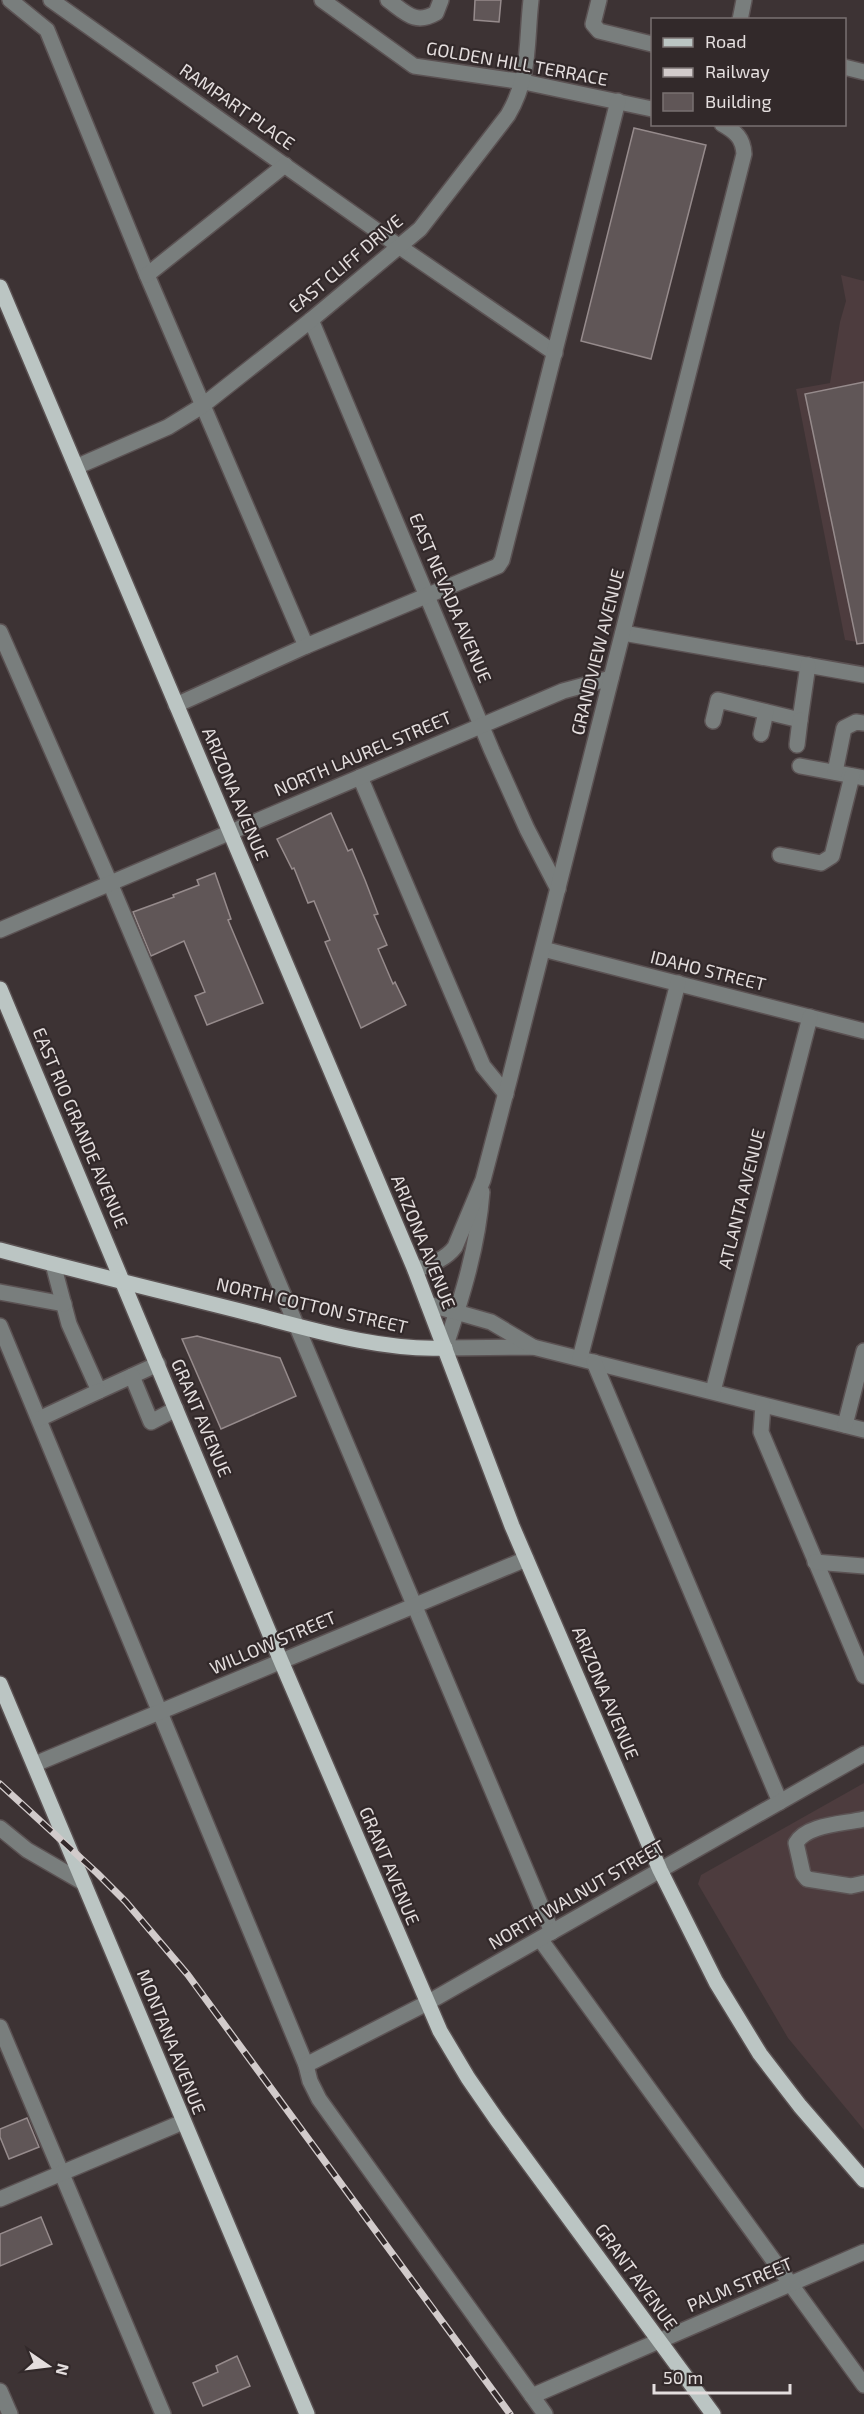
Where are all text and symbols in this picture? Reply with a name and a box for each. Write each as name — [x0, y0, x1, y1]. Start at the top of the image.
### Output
legend — [651, 18, 846, 126]
text: Road — [705, 30, 746, 52]
street label: GOLDEN HILL TERRACE — [425, 36, 610, 90]
street label: RAMPART PLACE — [176, 58, 299, 154]
text: Railway — [705, 60, 770, 82]
text: Building — [705, 90, 772, 112]
street label: EAST CLIFF DRIVE — [284, 209, 407, 317]
street label: EAST NEVADA AVENUE — [405, 509, 497, 686]
street label: GRANDVIEW AVENUE — [566, 566, 628, 737]
street label: NORTH LAUREL STREET — [270, 705, 455, 800]
street label: ARIZONA AVENUE — [198, 724, 274, 864]
street label: IDAHO STREET — [648, 945, 769, 995]
street label: EAST RIO GRANDE AVENUE — [29, 1024, 133, 1231]
street label: ATLANTA AVENUE — [713, 1126, 769, 1271]
street label: ARIZONA AVENUE — [387, 1171, 461, 1312]
street label: NORTH COTTON STREET — [214, 1272, 411, 1338]
street label: GRANT AVENUE — [167, 1355, 237, 1480]
street label: WILLOW STREET — [206, 1605, 340, 1679]
street label: ARIZONA AVENUE — [568, 1623, 644, 1763]
street label: GRANT AVENUE — [355, 1803, 425, 1928]
street label: NORTH WALNUT STREET — [484, 1834, 669, 1954]
street label: MONTANA AVENUE — [133, 1966, 211, 2117]
street label: GRANT AVENUE — [591, 2219, 683, 2334]
street label: PALM STREET — [684, 2252, 796, 2316]
north arrow — [18, 2336, 78, 2396]
scale bar — [654, 2357, 790, 2395]
text: N — [52, 2362, 74, 2378]
text: 50 m — [663, 2366, 703, 2388]

